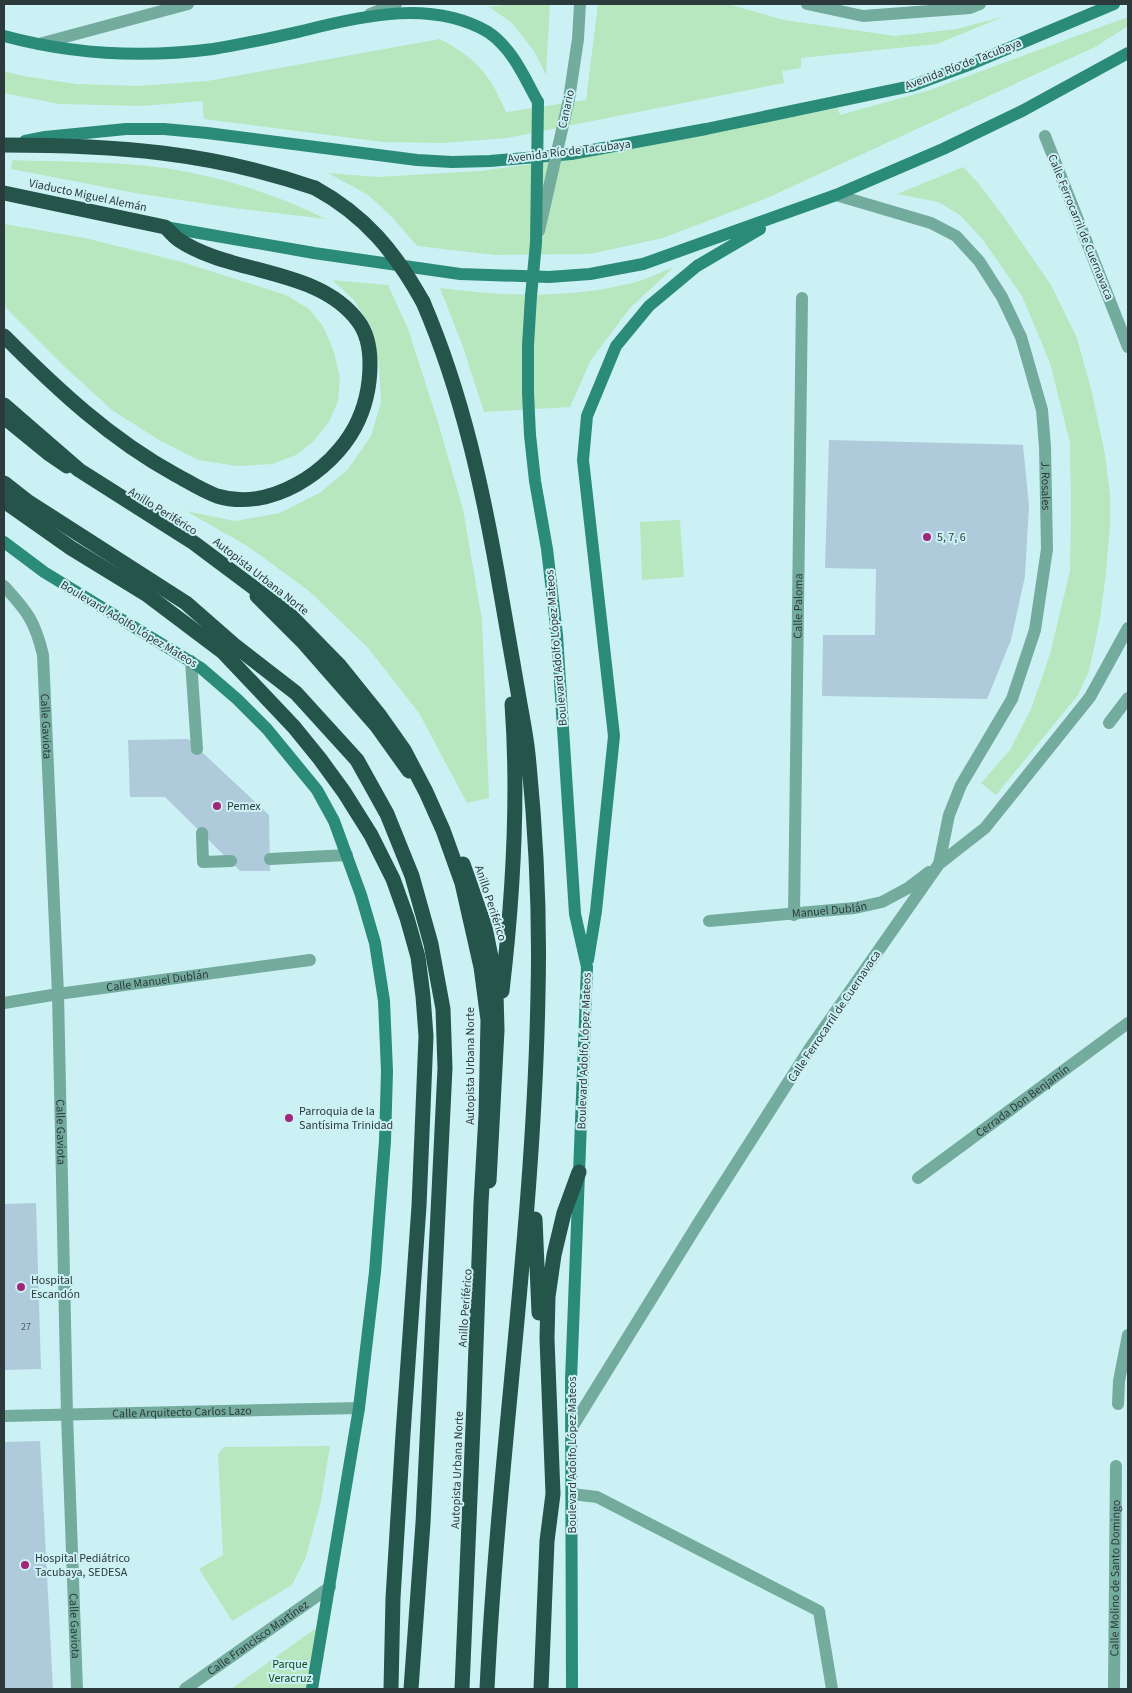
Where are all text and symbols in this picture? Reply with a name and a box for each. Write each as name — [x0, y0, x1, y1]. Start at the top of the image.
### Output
street label: Avenida Río de Tacubaya — [902, 34, 1024, 95]
street label: Canario — [554, 88, 579, 130]
street label: Avenida Río de Tacubaya — [507, 136, 632, 167]
street label: Calle Ferrocarril de Cuernavaca — [1043, 152, 1118, 303]
street label: Viaducto Miguel Alemán — [27, 175, 148, 216]
street label: J. Rosales — [1036, 461, 1054, 510]
street label: Anillo Periférico — [125, 483, 201, 540]
place label: 5, 7, 6 — [937, 529, 966, 546]
marker: 5, 7, 6 — [921, 531, 933, 543]
street label: Autopista Urbana Norte — [209, 533, 312, 619]
street label: Boulevard Adolfo López Mateos — [541, 569, 572, 727]
street label: Calle Paloma — [790, 573, 807, 639]
street label: Boulevard Adolfo López Mateos — [57, 577, 200, 672]
street label: Calle Gaviota — [36, 693, 56, 760]
place label: Pemex — [227, 798, 261, 815]
marker: Pemex — [211, 800, 223, 812]
street label: Anillo Periférico — [470, 863, 511, 943]
street label: Manuel Dublán — [791, 898, 869, 923]
street label: Calle Ferrocarril de Cuernavaca — [784, 947, 885, 1086]
street label: Calle Manuel Dublán — [105, 966, 210, 996]
street label: Boulevard Adolfo López Mateos — [573, 972, 596, 1130]
street label: Autopista Urbana Norte — [462, 1007, 479, 1125]
street label: Cerrada Don Benjamín — [972, 1061, 1073, 1142]
street label: Calle Gaviota — [51, 1099, 70, 1165]
place label: Parroquia de la Santísima Trinidad — [299, 1103, 393, 1134]
marker: Parroquia de la Santísima Trinidad — [283, 1112, 295, 1124]
street label: Anillo Periférico — [454, 1268, 477, 1348]
place label: Hospital Escandón — [31, 1272, 80, 1303]
marker: Hospital Escandón — [15, 1281, 27, 1293]
house number: 27 — [21, 1320, 31, 1334]
street label: Boulevard Adolfo López Mateos — [564, 1377, 581, 1533]
street label: Calle Arquitecto Carlos Lazo — [112, 1402, 252, 1423]
street label: Autopista Urbana Norte — [447, 1411, 468, 1529]
street label: Calle Molino de Santo Domingo — [1106, 1499, 1125, 1657]
place label: Hospital Pediátrico Tacubaya, SEDESA — [35, 1550, 130, 1581]
marker: Hospital Pediátrico Tacubaya, SEDESA — [19, 1559, 31, 1571]
street label: Calle Gaviota — [65, 1593, 84, 1659]
street label: Calle Francisco Martínez — [204, 1596, 312, 1680]
park label: Parque Veracruz — [268, 1656, 312, 1687]

